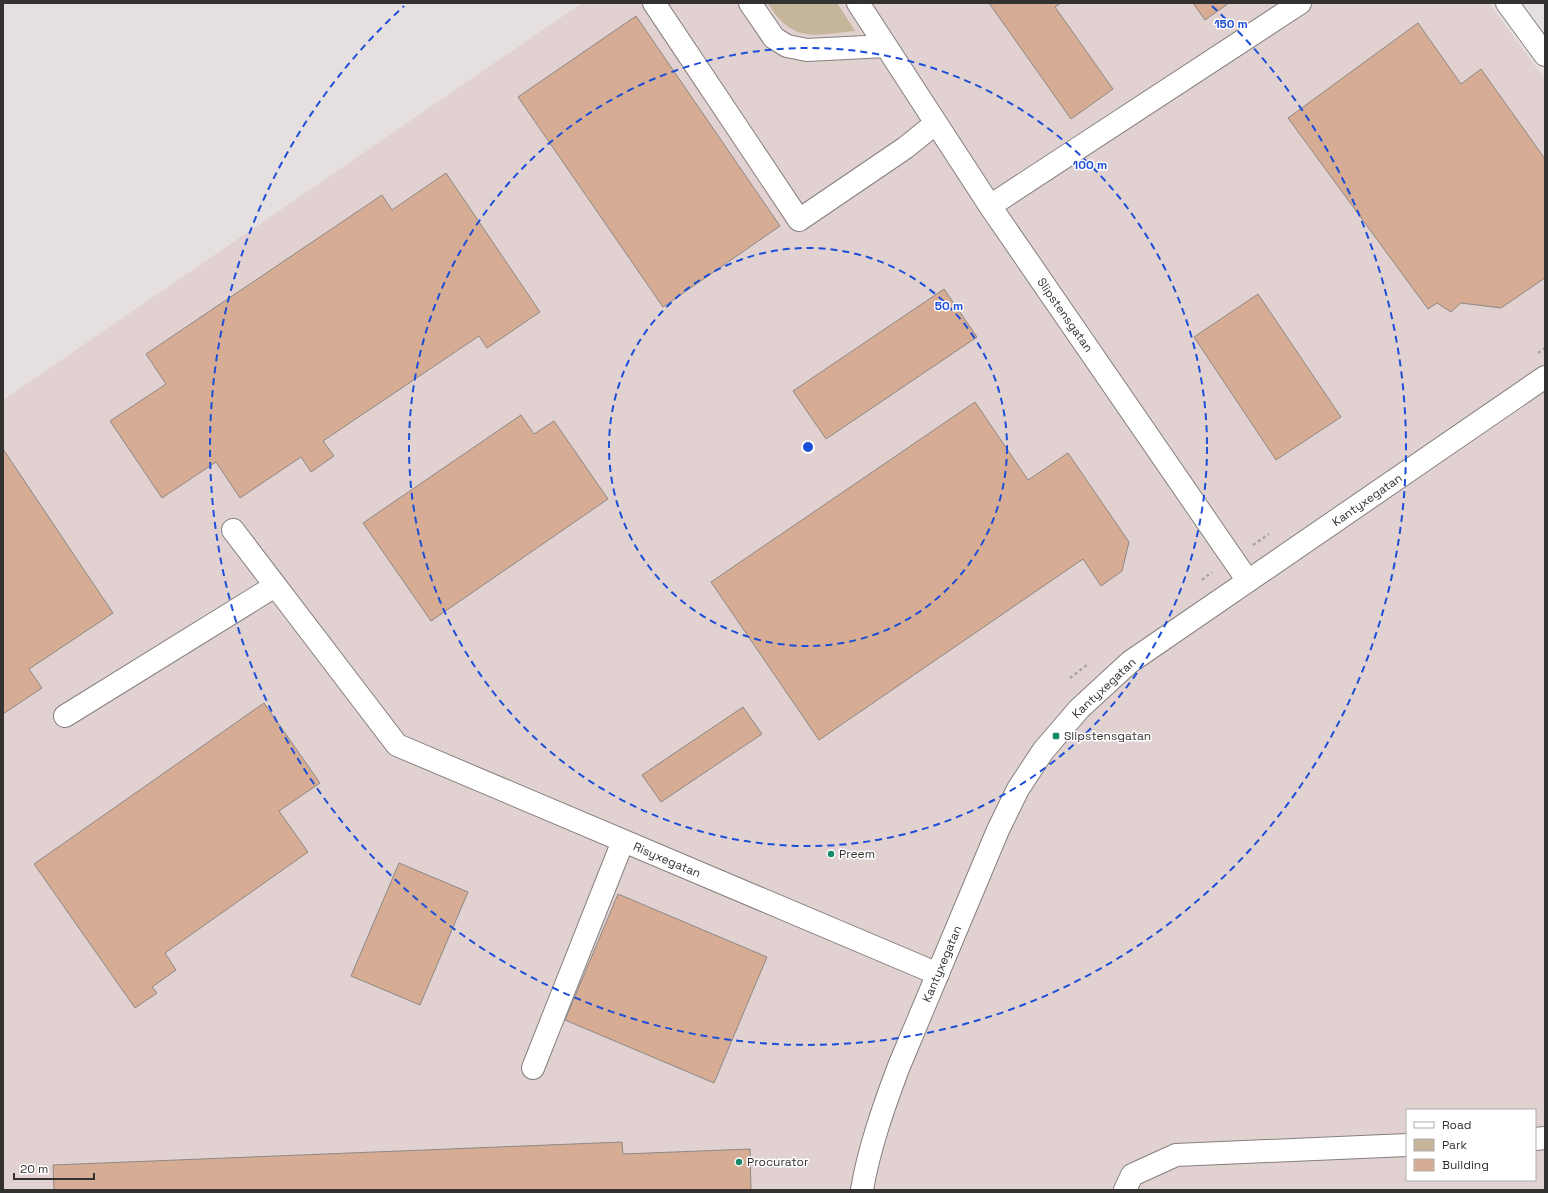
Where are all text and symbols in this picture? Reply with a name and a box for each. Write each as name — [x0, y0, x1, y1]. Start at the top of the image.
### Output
text: 150 m — [1214, 16, 1248, 32]
text: 100 m — [1073, 157, 1107, 173]
street label: Slipstensgatan — [1033, 275, 1097, 355]
text: 50 m — [935, 298, 963, 314]
centre of rings — [801, 440, 815, 454]
street label: Kantyxegatan — [1329, 470, 1405, 530]
street label: Kantyxegatan — [1069, 654, 1139, 722]
place label: Slipstensgatan — [1064, 728, 1151, 744]
marker: Slipstensgatan — [1051, 731, 1061, 741]
street label: Risyxegatan — [631, 839, 703, 881]
place label: Preem — [839, 846, 875, 862]
marker: Preem — [826, 849, 836, 859]
street label: Kantyxegatan — [919, 923, 965, 1005]
legend — [1406, 1109, 1536, 1181]
text: Road — [1442, 1117, 1471, 1133]
text: Park — [1442, 1137, 1467, 1153]
place label: Procurator — [747, 1154, 809, 1170]
scale bar — [14, 1155, 94, 1181]
marker: Procurator — [734, 1157, 744, 1167]
text: Building — [1442, 1157, 1489, 1173]
text: 20 m — [20, 1161, 48, 1177]

